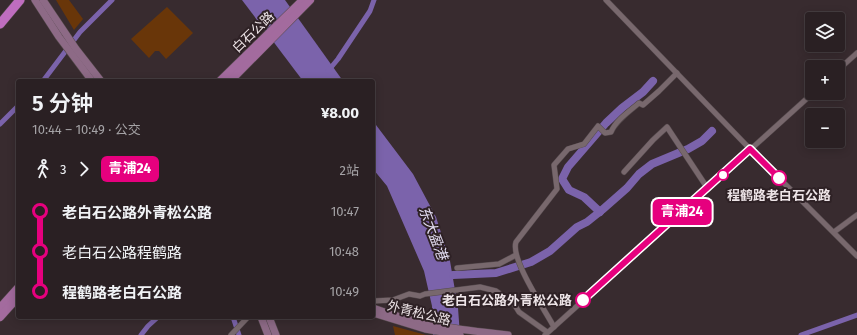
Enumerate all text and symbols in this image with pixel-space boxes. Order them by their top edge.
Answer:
street label: 白石公路 [229,9,277,55]
map controls [805,12,845,148]
button: layers [805,12,845,52]
button: + [805,60,845,100]
text: 5 分钟 [32,90,93,117]
text: ¥8.00 [321,104,359,122]
button: − [805,108,845,148]
text: 10:44 – 10:49 · 公交 [32,122,141,137]
icon: walk [32,158,54,180]
icon: forward [73,158,95,180]
text: 青浦24 [109,160,151,177]
text: 3 [60,162,67,177]
text: 2站 [340,163,359,178]
unlabelled marker [717,169,729,181]
marker: 程鹤路老白石公路 [771,170,787,186]
place label: 程鹤路老白石公路 [727,188,831,203]
line badge: 青浦24 [654,199,710,225]
text: 青浦24 [661,203,703,220]
text: 老白石公路外青松公路 [62,204,212,222]
text: 10:47 [331,204,359,219]
water label: 东大盈港 [415,204,452,264]
text: 老白石公路程鹤路 [62,244,182,262]
text: 10:48 [329,244,359,259]
text: 程鹤路老白石公路 [62,284,182,302]
text: 10:49 [330,284,359,299]
marker: 老白石公路外青松公路 [575,292,591,308]
place label: 老白石公路外青松公路 [442,293,572,308]
street label: 外青松公路 [386,298,452,328]

